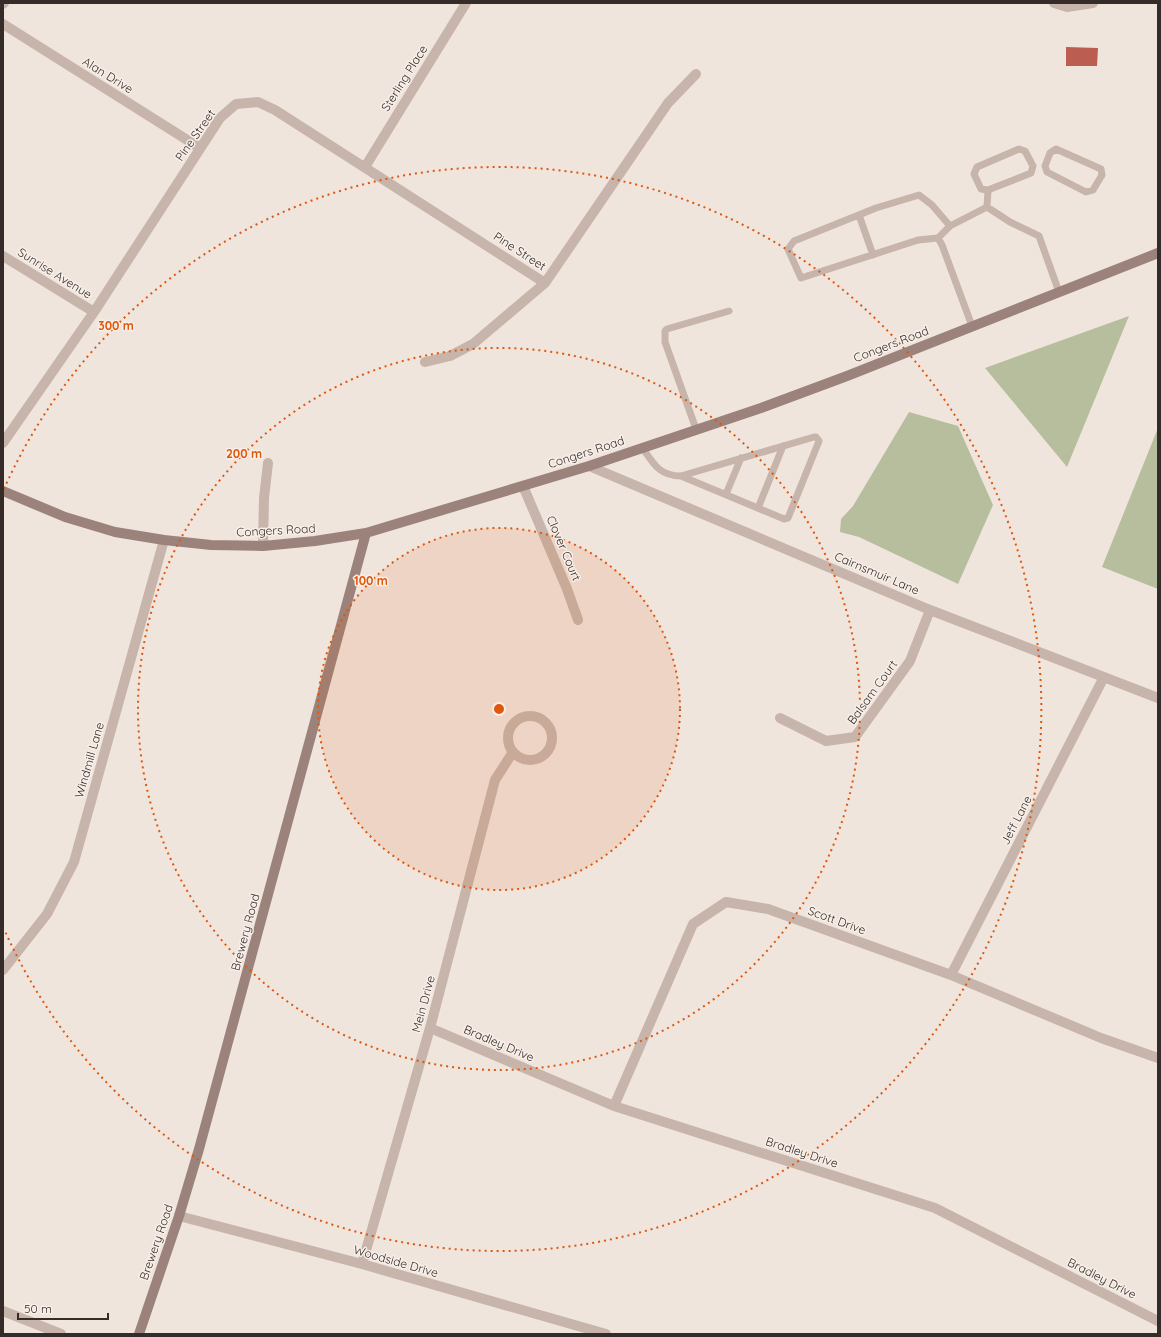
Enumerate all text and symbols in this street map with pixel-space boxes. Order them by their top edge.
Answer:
street label: Sterling Place [378,42,430,114]
street label: Alan Drive [80,54,136,97]
street label: Pine Street [172,106,218,164]
street label: Pine Street [491,229,549,273]
street label: Sunrise Avenue [15,244,95,302]
text: 300 m [98,318,134,333]
street label: Congers Road [851,323,931,365]
street label: Congers Road [546,433,626,471]
text: 200 m [226,446,262,461]
street label: Clover Court [544,513,584,583]
street label: Congers Road [236,520,316,540]
street label: Cairnsmuir Lane [832,548,922,598]
text: 100 m [354,573,388,588]
street label: Balsam Court [844,657,900,727]
centre of rings [492,702,506,716]
street label: Windmill Lane [71,720,107,800]
street label: Jeff Lane [997,793,1035,847]
street label: Brewery Road [227,892,263,972]
street label: Scott Drive [806,903,868,937]
street label: Mein Drive [408,974,438,1034]
street label: Bradley Drive [461,1021,537,1065]
street label: Bradley Drive [764,1133,840,1171]
street label: Brewery Road [136,1202,176,1282]
street label: Woodside Drive [352,1242,440,1280]
street label: Bradley Drive [1065,1254,1139,1302]
scale bar [18,1295,108,1321]
text: 50 m [24,1301,52,1316]

